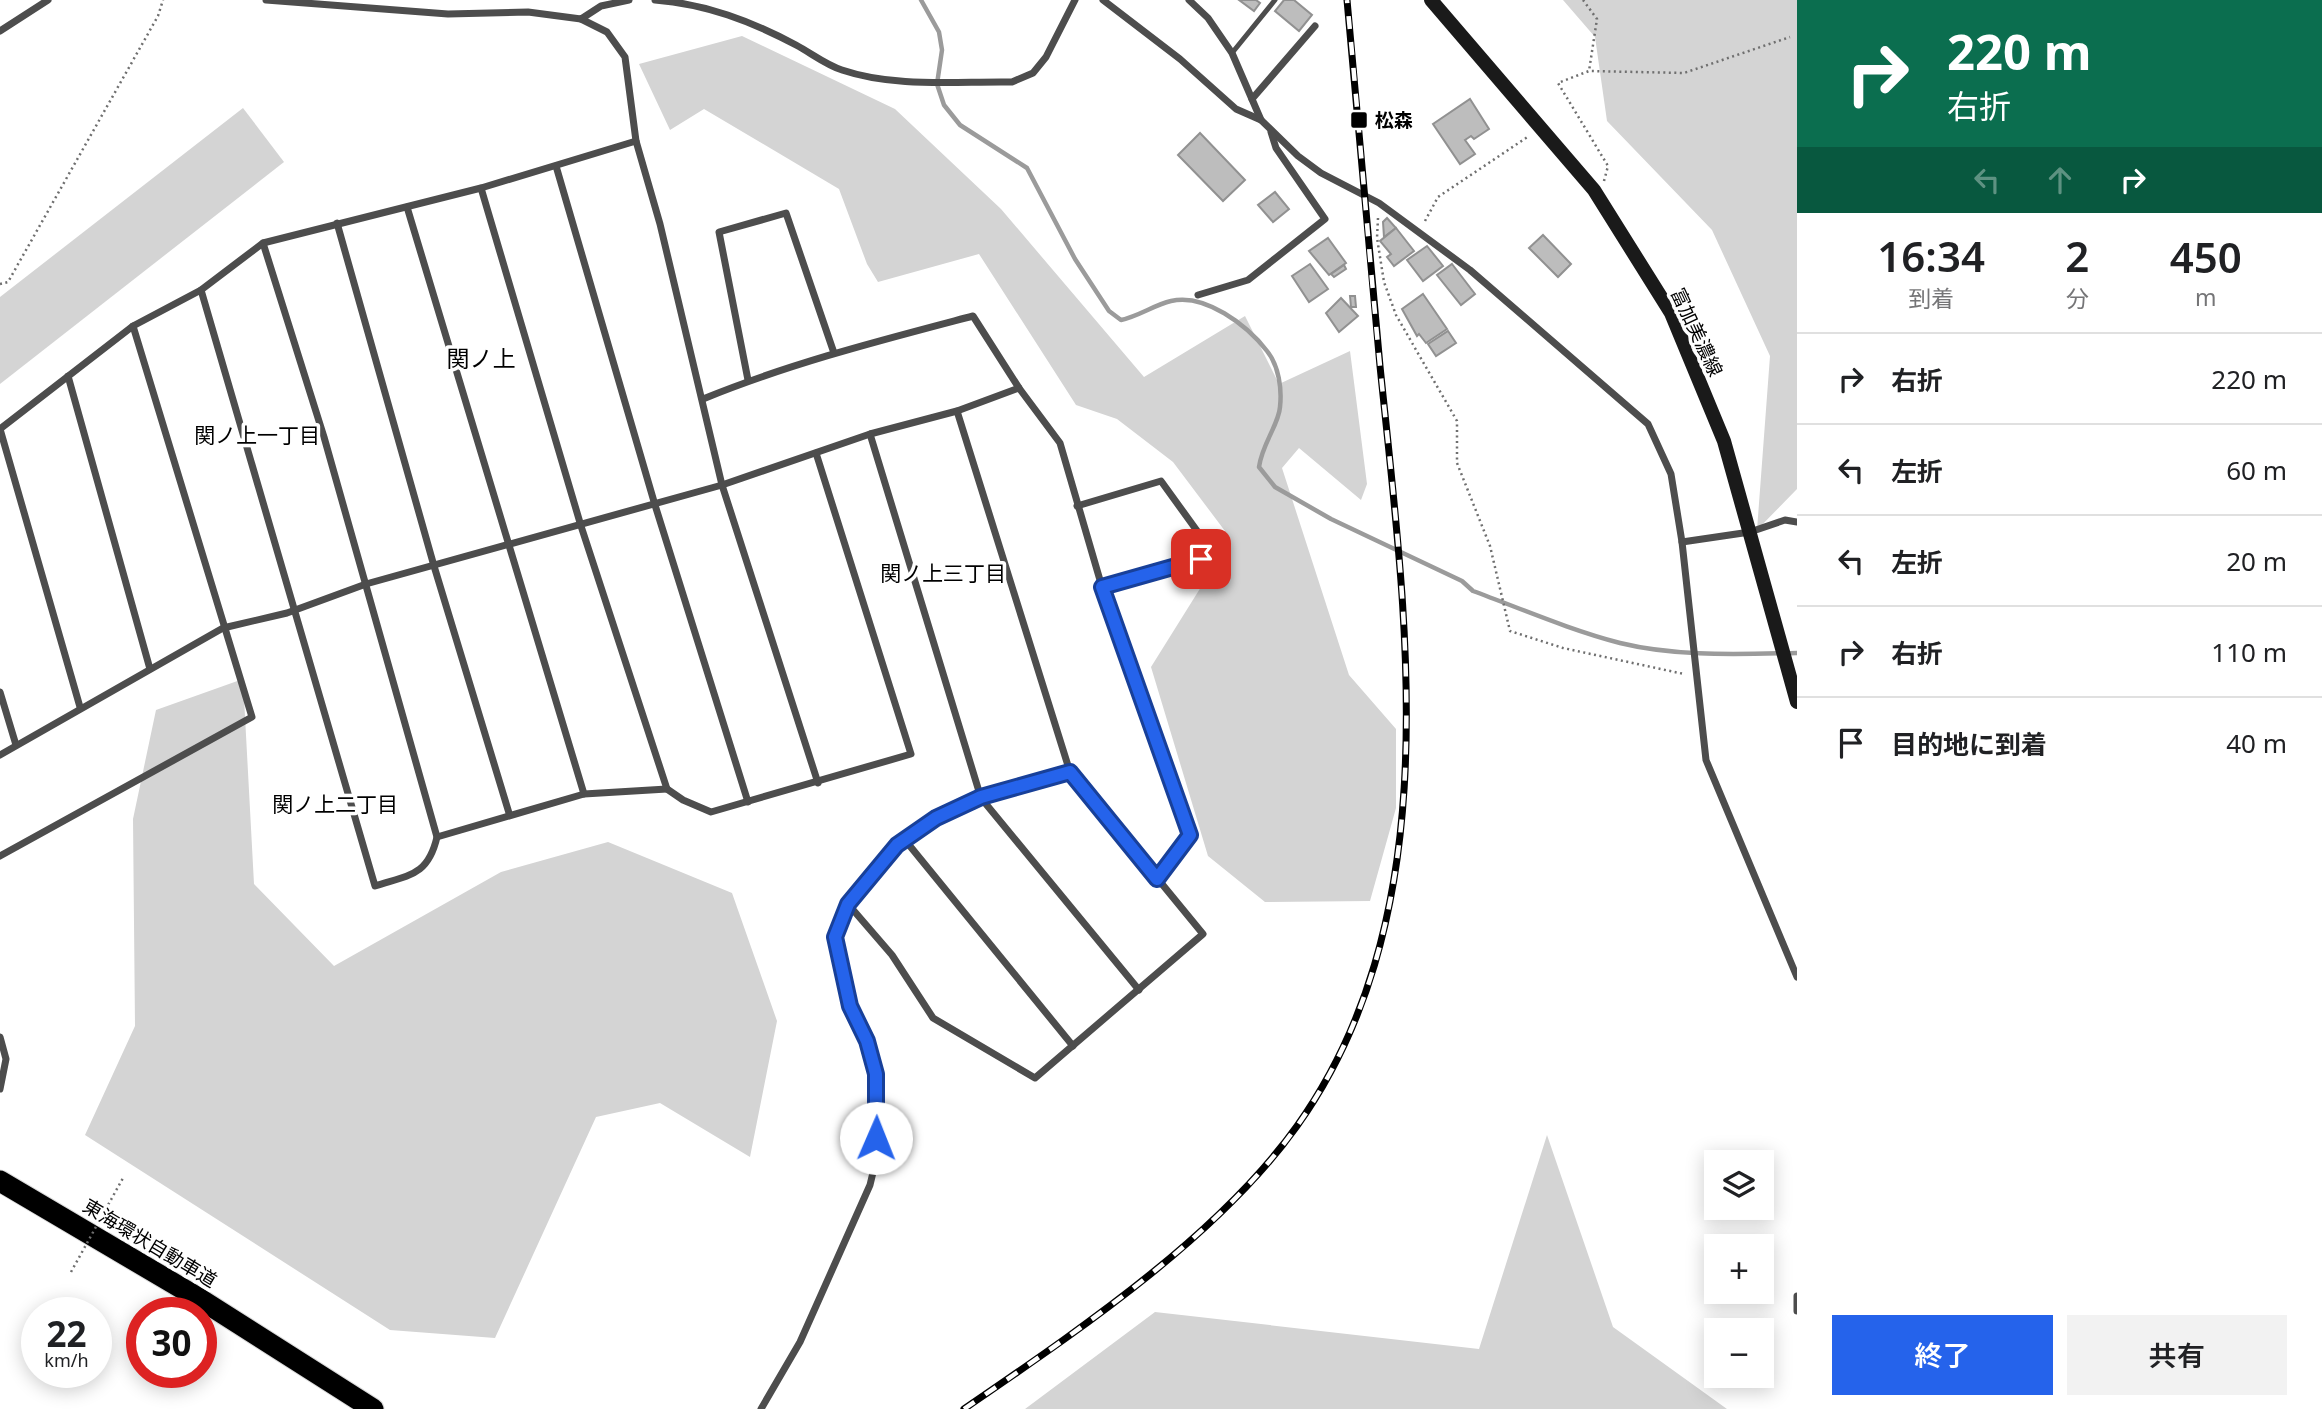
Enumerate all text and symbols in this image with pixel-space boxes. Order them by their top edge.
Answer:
text: 220 m [1947,18,2092,84]
icon: right [1832,28,1923,119]
text: 右折 [1947,84,2011,127]
place label: 松森 [1375,107,1413,133]
marker: 松森 [1349,110,1369,130]
icon: left [1968,161,2006,199]
icon: ahead [2041,161,2079,199]
icon: right [2114,161,2152,199]
text: 16:34 [1877,227,1985,284]
text: 2 [2065,227,2089,284]
text: 450 [2170,228,2242,285]
text: m [2195,281,2216,313]
text: 到着 [1908,282,1954,314]
text: 分 [2066,282,2089,314]
street label: 富加美濃線 [1665,283,1729,381]
district label: 関ノ上 [447,342,516,374]
icon: right [1832,360,1870,398]
text: 220 m [2211,361,2287,397]
text: 右折 [1891,362,1943,398]
district label: 関ノ上一丁目 [194,421,320,449]
icon: left [1832,451,1870,489]
text: 60 m [2226,452,2287,488]
text: 左折 [1891,453,1943,489]
pin [1171,529,1231,589]
icon: arrive [1182,540,1220,578]
icon: left [1832,542,1870,580]
text: 20 m [2226,543,2287,579]
text: 左折 [1891,544,1943,580]
district label: 関ノ上三丁目 [880,559,1006,587]
icon: right [1832,633,1870,671]
text: 110 m [2211,634,2287,670]
text: 右折 [1891,635,1943,671]
icon: arrive [1832,724,1870,762]
text: 40 m [2226,725,2287,761]
text: 目的地に到着 [1891,726,2047,762]
district label: 関ノ上二丁目 [272,790,398,818]
position arrow [839,1101,913,1175]
map controls [1704,1150,1774,1388]
button: layers [1704,1150,1774,1220]
street label: 東海環状自動車道 [78,1193,222,1293]
button: + [1704,1234,1774,1304]
speed limit sign: 30 [126,1297,217,1388]
text: 22 [46,1310,87,1357]
button: 終了 [1832,1315,2053,1395]
button: 共有 [2067,1315,2287,1395]
button: − [1704,1318,1774,1388]
text: km/h [44,1348,89,1372]

